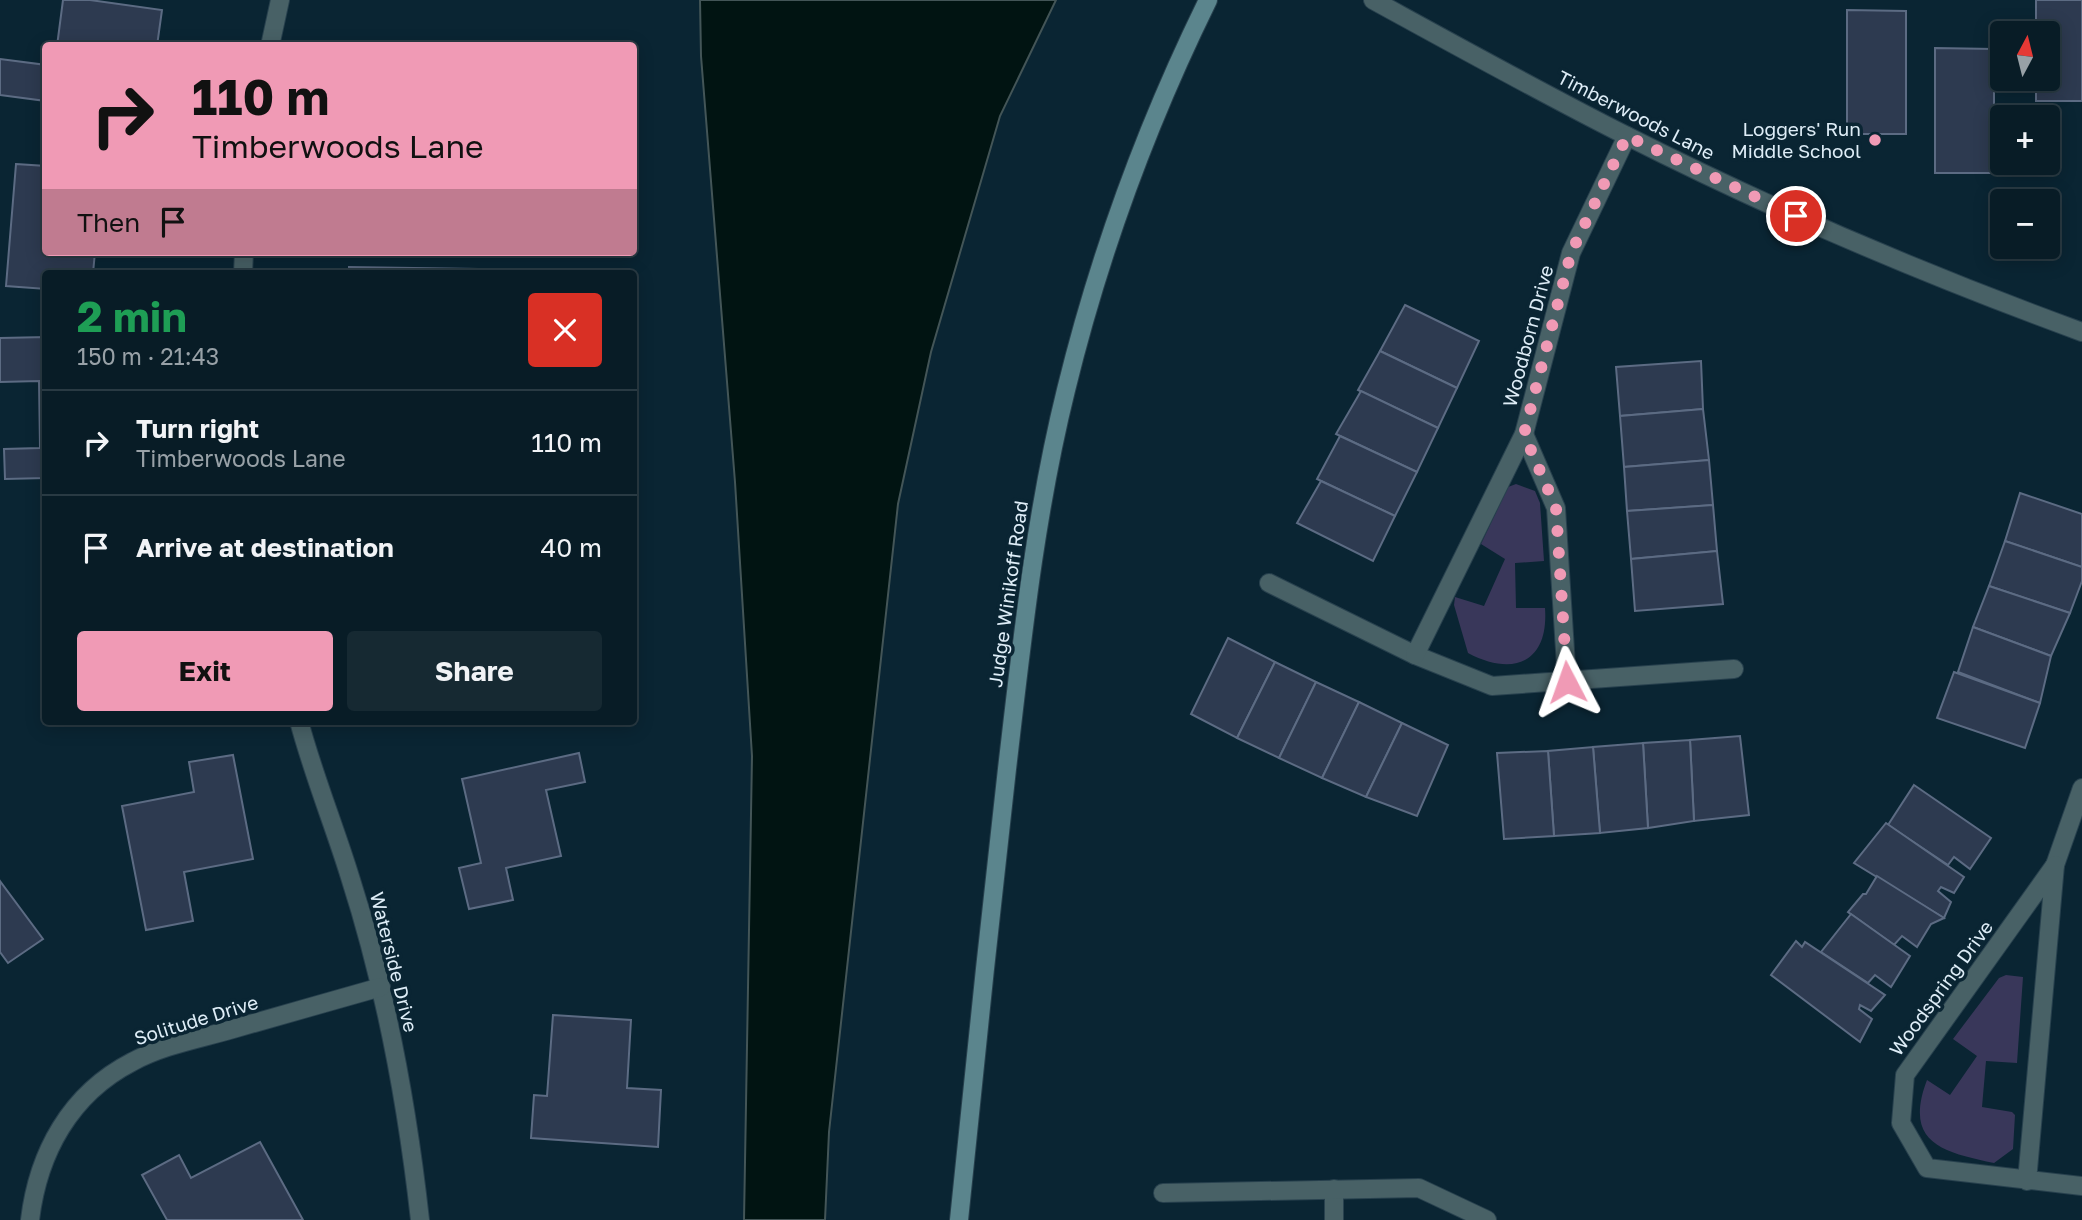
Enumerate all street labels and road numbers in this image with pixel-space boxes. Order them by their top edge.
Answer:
street label: Timberwoods Lane [1554,65,1719,164]
street label: Woodborn Drive [1498,262,1558,409]
street label: Judge Winikoff Road [983,499,1032,689]
street label: Waterside Drive [366,889,423,1034]
street label: Woodspring Drive [1884,916,1997,1060]
street label: Solitude Drive [131,990,261,1049]

